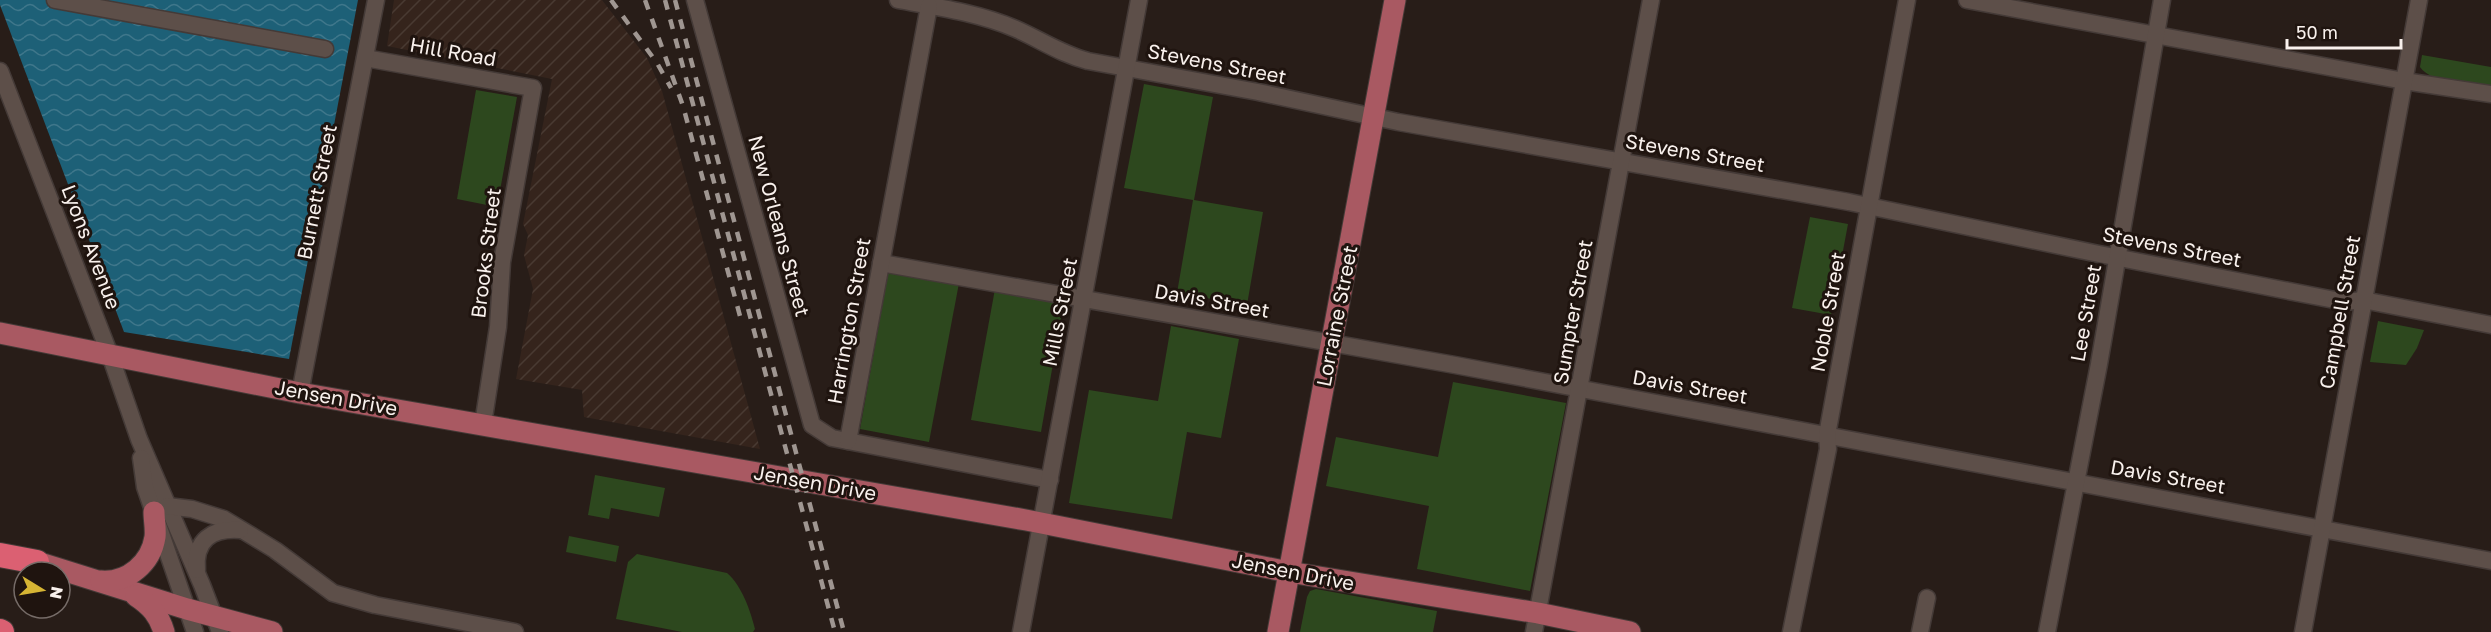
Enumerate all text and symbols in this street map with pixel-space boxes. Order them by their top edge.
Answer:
scale bar [2287,12,2401,50]
text: 50 m [2296,21,2338,43]
street label: Hill Road [408,32,498,70]
street label: Stevens Street [1146,38,1289,88]
street label: Burnett Street [291,122,341,261]
street label: Stevens Street [1624,128,1767,176]
street label: New Orleans Street [744,133,816,319]
street label: Lyons Avenue [57,181,127,312]
street label: Brooks Street [465,186,505,319]
street label: Stevens Street [2101,221,2244,271]
street label: Campbell Street [2314,233,2364,391]
street label: Harrington Street [822,236,874,406]
street label: Sumpter Street [1547,238,1597,386]
street label: Lorraine Street [1311,243,1361,388]
street label: Noble Street [1805,250,1849,374]
street label: Mills Street [1037,255,1081,368]
street label: Lee Street [2065,262,2105,363]
street label: Davis Street [1153,278,1272,322]
street label: Davis Street [1631,364,1750,408]
street label: Jensen Drive [273,374,399,420]
street label: Davis Street [2109,454,2228,498]
street label: Jensen Drive [752,459,878,505]
street label: Jensen Drive [1230,547,1356,595]
north arrow [12,560,72,620]
text: N [46,585,68,601]

